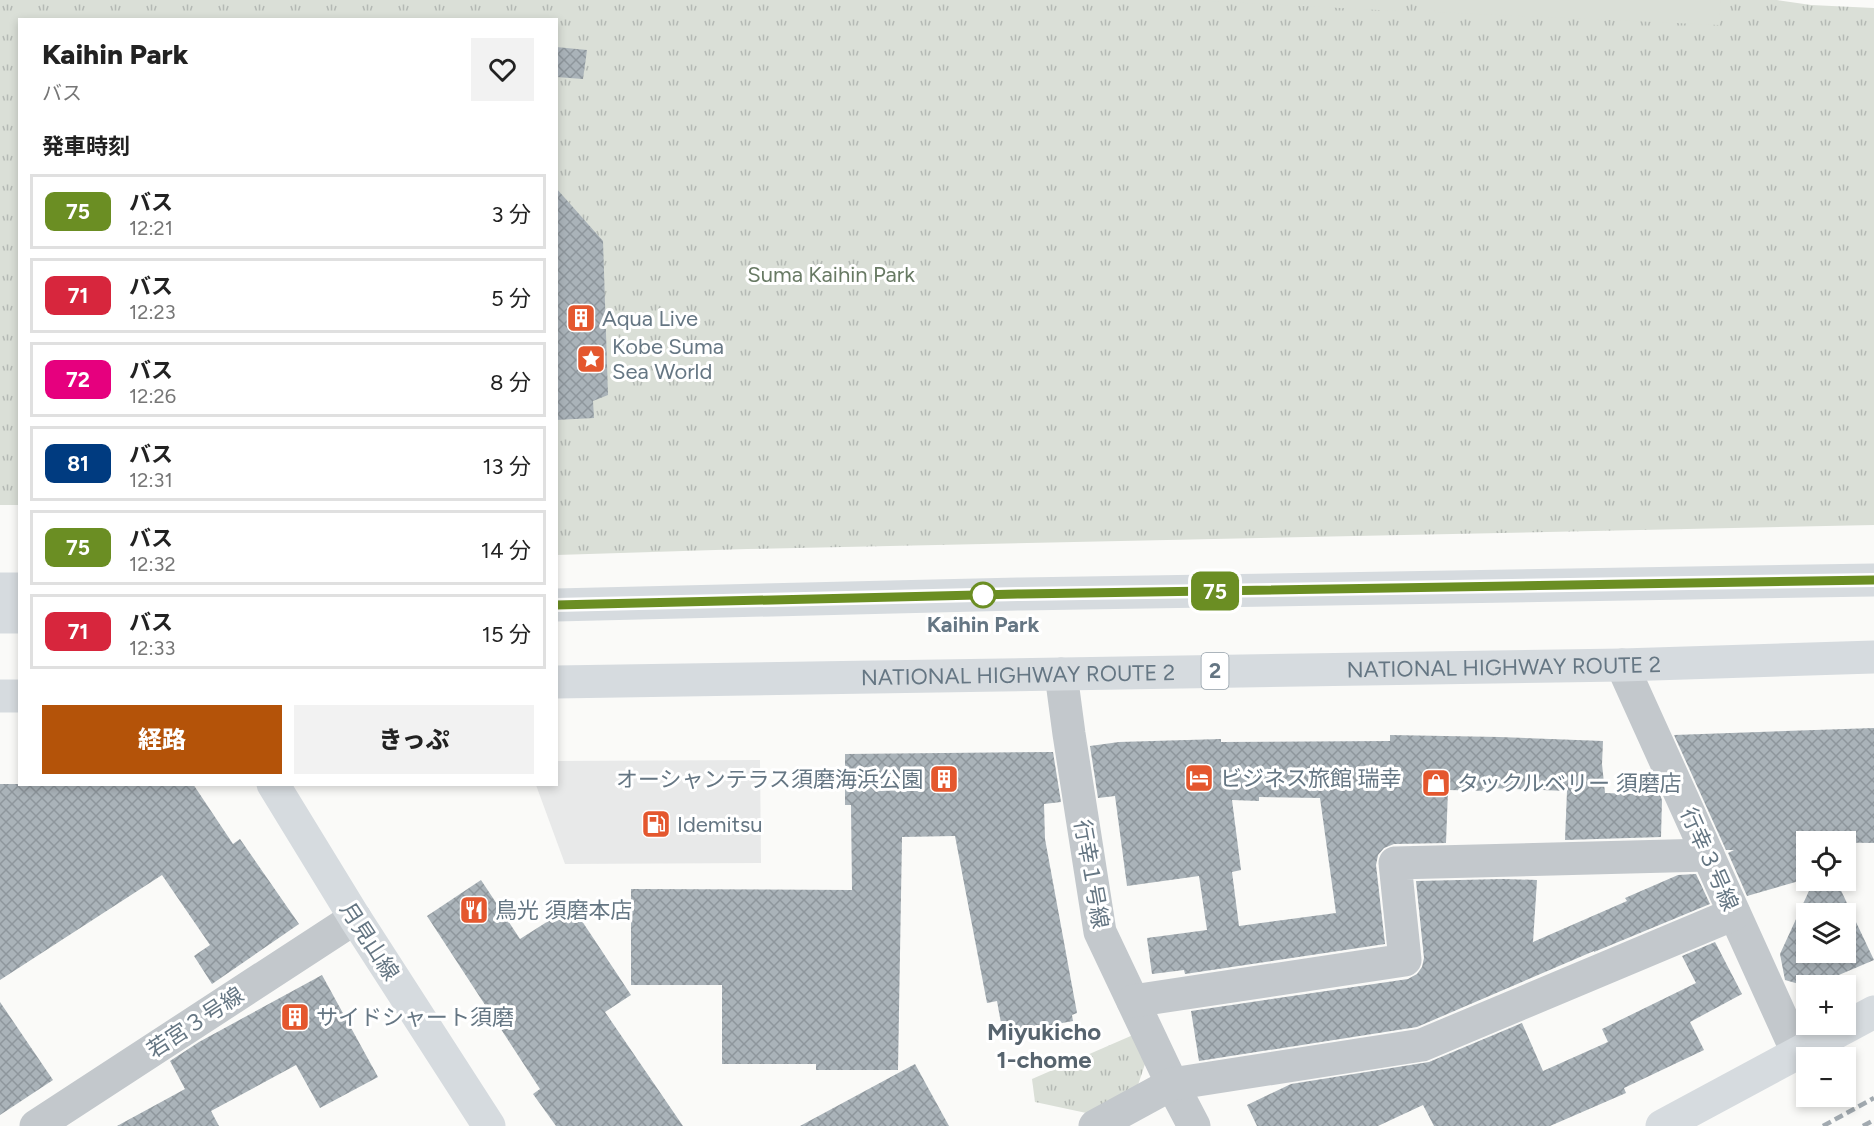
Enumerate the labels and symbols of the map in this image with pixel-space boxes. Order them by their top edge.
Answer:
park label: Suma Kaihin Park [747,261,915,288]
building icon: Aqua Live [565,302,597,334]
place label: Aqua Live [602,305,698,332]
place label: Kobe Suma Sea World [612,333,724,385]
place icon: Kobe Suma Sea World [575,343,607,375]
line badge: 75 [1188,572,1242,610]
marker: Kaihin Park [970,582,996,608]
place label: Kaihin Park [927,611,1039,638]
street label: NATIONAL HIGHWAY ROUTE 2 [1346,651,1661,683]
road number: 2 [1202,653,1228,689]
street label: NATIONAL HIGHWAY ROUTE 2 [861,659,1175,691]
hotel icon: ビジネス旅館 瑞幸 [1183,762,1215,794]
building icon: オーシャンテラス須磨海浜公園 [928,763,960,795]
place label: ビジネス旅館 瑞幸 [1220,765,1401,792]
place label: オーシャンテラス須磨海浜公園 [616,766,923,793]
shop icon: タックルベリー 須磨店 [1420,767,1452,799]
place label: タックルベリー 須磨店 [1457,770,1682,797]
street label: 行幸３号線 [1675,803,1744,915]
fuel station icon: Idemitsu [640,808,672,840]
place label: Idemitsu [677,811,763,838]
street label: 行幸１号線 [1069,818,1114,931]
restaurant icon: 鳥光 須磨本店 [458,894,490,926]
street label: 月見山線 [334,897,405,986]
place label: 鳥光 須磨本店 [495,897,632,924]
street label: 若宮３号線 [142,981,249,1064]
building icon: サイドシャート須磨 [279,1001,311,1033]
place label: サイドシャート須磨 [316,1004,514,1031]
district label: Miyukicho 1-chome [987,1017,1101,1074]

